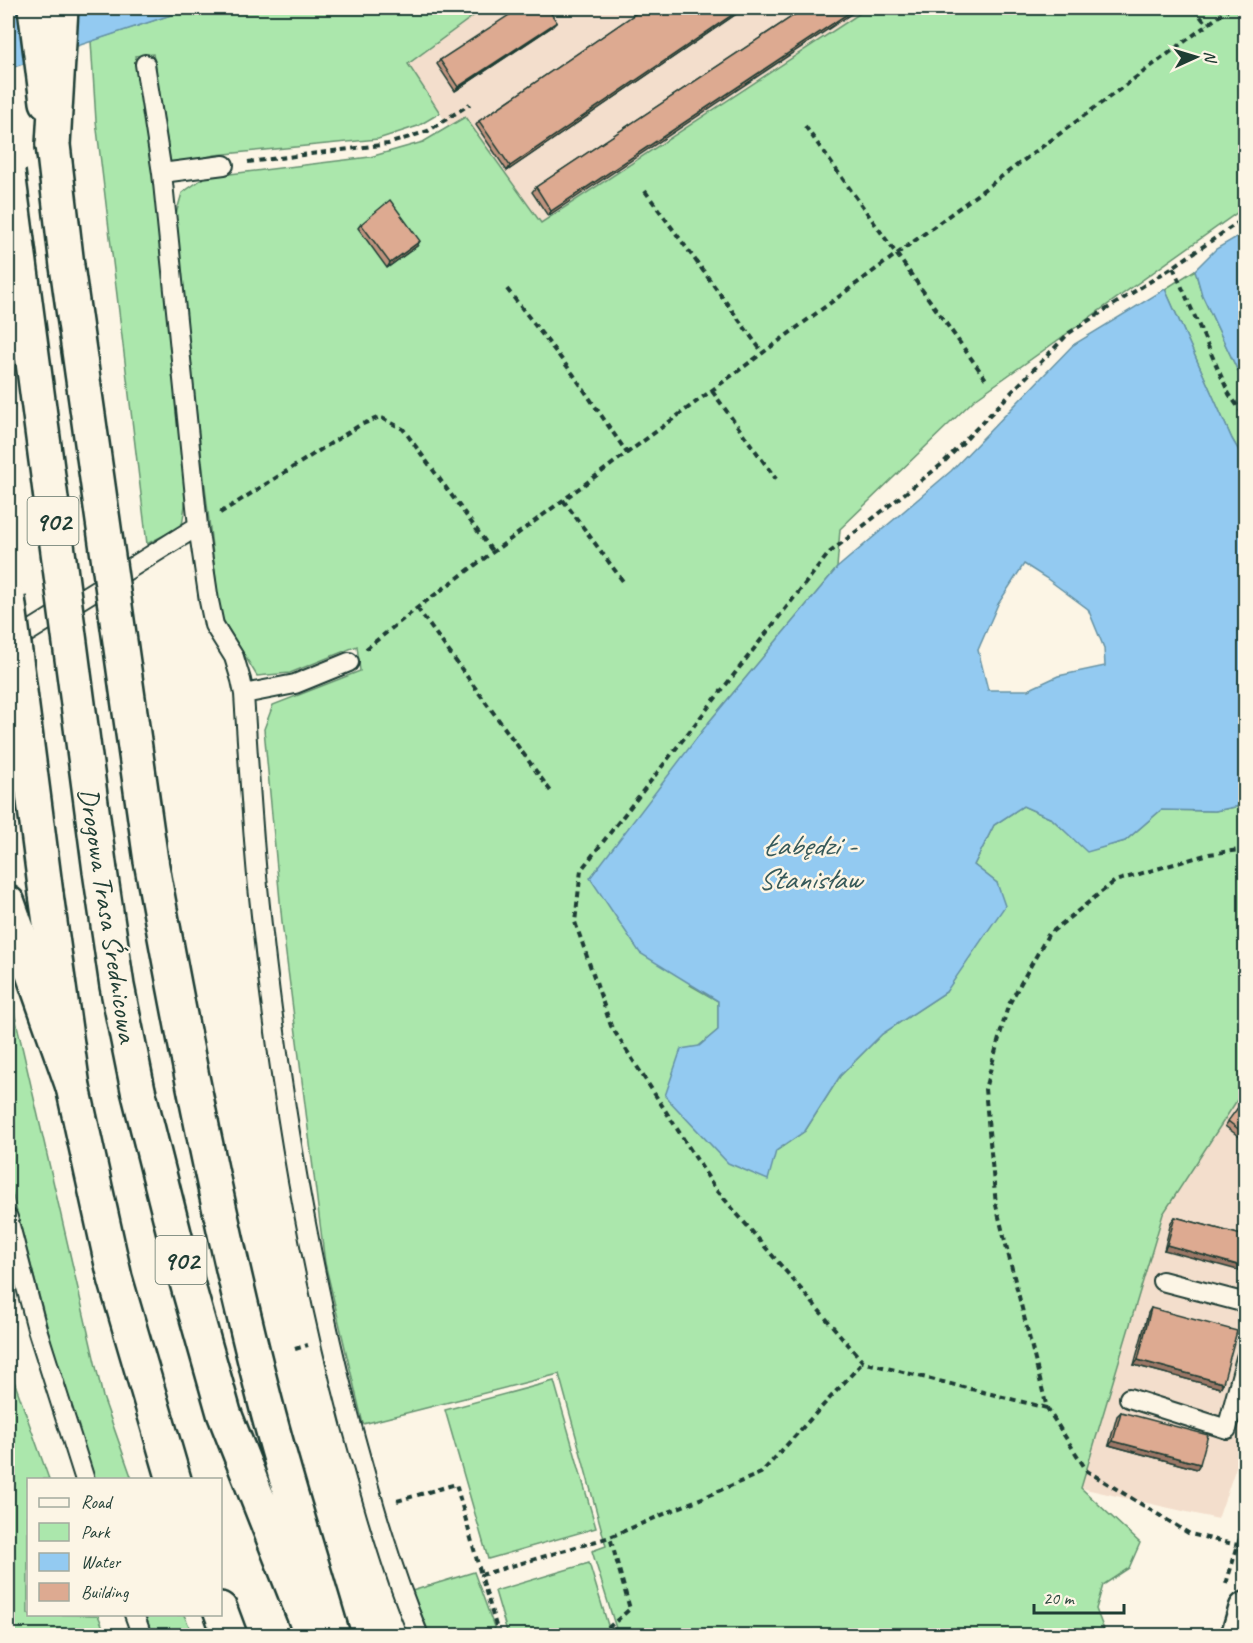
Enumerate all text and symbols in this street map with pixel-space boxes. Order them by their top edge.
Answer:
north arrow [1166,27,1226,87]
text: N [1200,50,1221,65]
road number: 902 [28,497,78,545]
street label: Drogowa Trasa Średnicowa [71,785,146,1047]
water label: Łabędzi - Stanisław [758,826,865,898]
road number: 902 [156,1236,207,1284]
legend [27,1478,222,1616]
text: Road [81,1491,114,1513]
text: Park [81,1521,111,1543]
text: Water [81,1551,122,1573]
scale bar [1034,1577,1124,1615]
text: Building [81,1581,130,1603]
text: 20 m [1043,1587,1076,1609]

